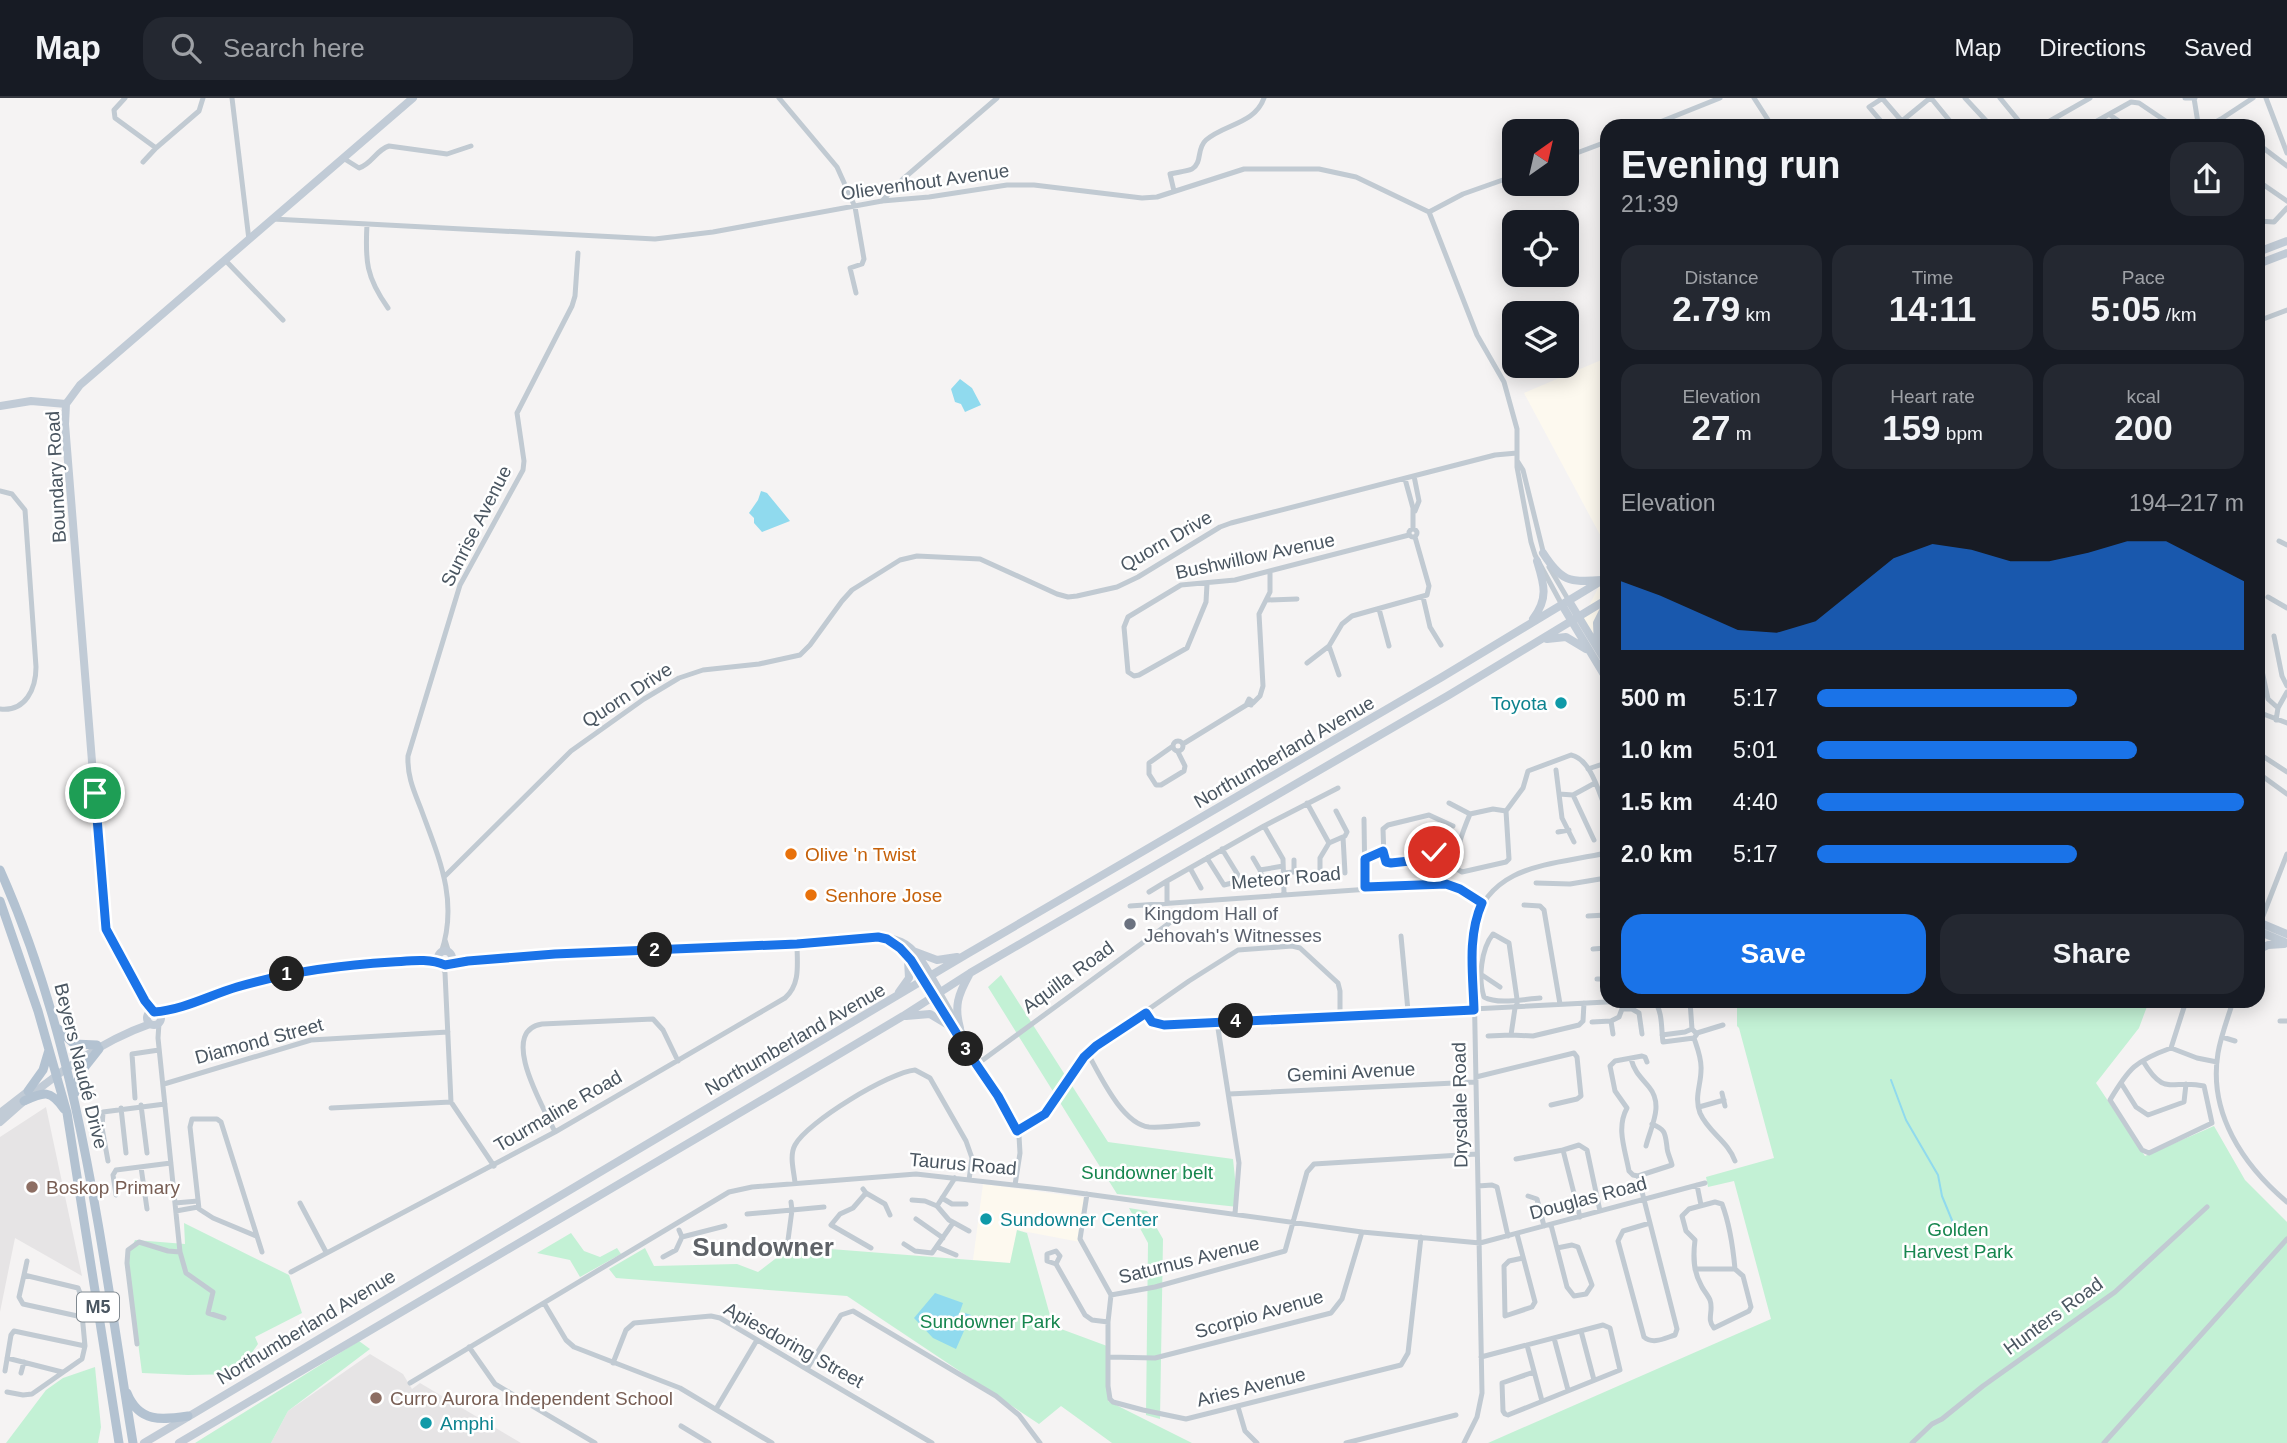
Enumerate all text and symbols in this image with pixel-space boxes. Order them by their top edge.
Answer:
search box [143,17,633,80]
text: Map [35,29,101,66]
icon: search [167,29,205,67]
text: Search here [223,33,365,63]
text: Map [1955,34,2001,61]
text: Directions [2039,34,2146,61]
text: Saved [2184,34,2252,61]
north arrow [1502,119,1578,196]
map controls [1502,119,1579,378]
button: share [2170,142,2244,216]
text: Evening run [1621,144,1841,186]
street label: Olievenhout Avenue [839,160,1011,204]
text: 21:39 [1621,191,1679,217]
button: locate [1502,210,1579,287]
text: Distance [1685,267,1758,288]
text: Time [1912,267,1953,288]
text: Pace [2122,267,2165,288]
text: 2.79 [1672,289,1740,328]
text: 14:11 [1889,289,1976,328]
text: 5:05 [2091,289,2161,328]
button: layers [1502,301,1579,378]
text: km [1740,304,1771,325]
text: /km [2161,304,2196,325]
text: Elevation [1682,386,1761,407]
text: Heart rate [1890,386,1975,407]
text: kcal [2127,386,2160,407]
text: 27 [1691,408,1730,447]
text: 159 [1882,408,1941,447]
text: 200 [2114,408,2173,447]
street label: Boundary Road [42,411,70,543]
text: m [1730,423,1752,444]
text: bpm [1941,423,1983,444]
street label: Sunrise Avenue [437,462,515,590]
text: Elevation [1621,490,1716,516]
text: 194–217 m [2129,490,2244,516]
street label: Quorn Drive [1116,506,1216,576]
street label: Bushwillow Avenue [1173,529,1337,583]
street label: Quorn Drive [578,658,676,732]
text: 500 m [1621,685,1686,711]
text: 5:17 [1733,685,1778,711]
street label: Northumberland Avenue [1190,692,1378,812]
place label: Toyota [1491,693,1547,714]
marker: Toyota [1553,695,1569,711]
text: 1.0 km [1621,737,1693,763]
text: 5:01 [1733,737,1778,763]
pin [65,763,125,823]
icon: arrive [76,774,114,812]
text: 1.5 km [1621,789,1693,815]
text: 4:40 [1733,789,1778,815]
pin [1404,822,1464,882]
icon: check [1415,833,1453,871]
text: 2.0 km [1621,841,1693,867]
text: 5:17 [1733,841,1778,867]
place label: Olive 'n Twist [805,844,917,865]
marker: Olive 'n Twist [783,846,799,862]
street label: Meteor Road [1230,863,1342,893]
place label: Senhore Jose [825,885,942,906]
marker: Senhore Jose [803,887,819,903]
place label: Kingdom Hall of Jehovah's Witnesses [1144,903,1322,946]
button: Save [1621,914,1926,994]
button: Share [1940,914,2244,994]
marker: Kingdom Hall of Jehovah's Witnesses [1122,916,1138,932]
pin: 2 [638,932,672,968]
street label: Aquilla Road [1018,937,1118,1017]
text: 2 [649,939,660,960]
pin: 1 [270,956,304,992]
text: 1 [281,963,292,984]
street label: Northumberland Avenue [701,979,889,1099]
street label: Beyers Naudé Drive [50,981,112,1151]
pin: 4 [1218,1004,1254,1038]
text: 4 [1230,1010,1241,1031]
street label: Diamond Street [193,1014,326,1068]
pin: 3 [948,1032,984,1066]
text: 3 [960,1038,971,1059]
street label: Drysdale Road [1448,1042,1472,1168]
street label: Gemini Avenue [1286,1058,1416,1086]
street label: Tourmaline Road [491,1066,625,1156]
street label: Taurus Road [908,1149,1018,1179]
park label: Sundowner belt [1081,1162,1214,1183]
street label: Douglas Road [1527,1172,1649,1224]
place label: Boskop Primary [46,1177,181,1198]
marker: Boskop Primary [24,1179,40,1195]
place label: Sundowner Center [1000,1209,1159,1230]
marker: Sundowner Center [978,1211,994,1227]
park label: Golden Harvest Park [1903,1219,2013,1262]
district label: Sundowner [692,1232,834,1262]
street label: Saturnus Avenue [1116,1232,1262,1288]
street label: Northumberland Avenue [213,1265,399,1389]
street label: Hunters Road [1999,1273,2107,1359]
street label: Scorpio Avenue [1192,1286,1326,1342]
road number: M5 [77,1292,119,1322]
street label: Apiesdoring Street [721,1298,868,1392]
park label: Sundowner Park [920,1311,1061,1332]
street label: Aries Avenue [1194,1363,1308,1411]
place label: Curro Aurora Independent School [390,1388,673,1409]
marker: Curro Aurora Independent School [368,1390,384,1406]
place label: Amphi [440,1413,494,1434]
marker: Amphi [418,1415,434,1431]

